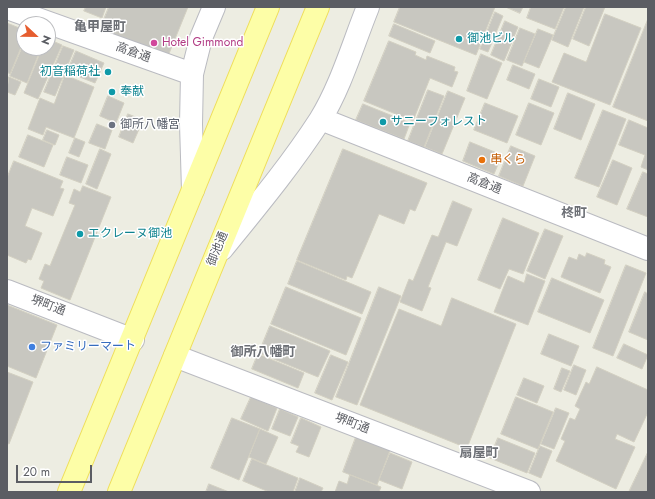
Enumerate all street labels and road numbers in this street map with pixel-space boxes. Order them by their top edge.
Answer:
street label: 高倉通 [114,40,152,66]
street label: 高倉通 [465,171,503,197]
street label: 御池通 [205,230,231,268]
street label: 堺町通 [29,293,67,319]
street label: 堺町通 [333,411,371,437]

